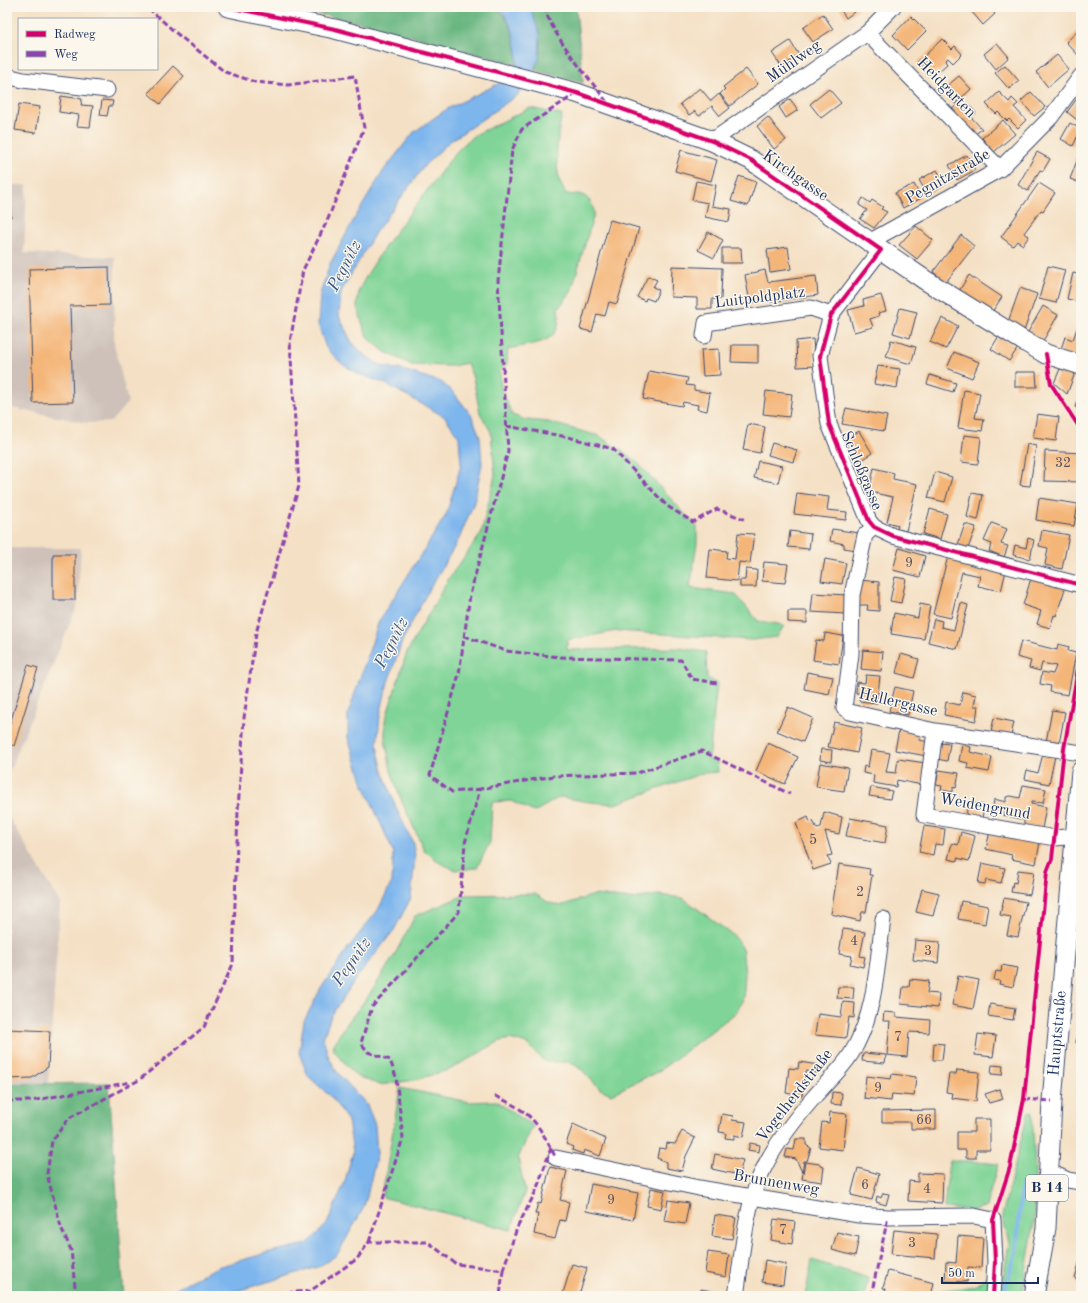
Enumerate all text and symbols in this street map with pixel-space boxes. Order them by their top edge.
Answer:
legend [18,18,158,70]
text: Radweg [54,29,96,41]
street label: Mühlweg [764,37,825,87]
text: Weg [54,49,78,61]
street label: Heidgarten [913,55,979,122]
street label: Pegnitzstraße [903,146,993,208]
street label: Kirchgasse [759,148,831,204]
water label: Pegnitz [325,238,365,295]
street label: Luitpoldplatz [714,285,806,311]
street label: Schloßgasse [837,429,885,513]
house number: 32 [1055,456,1071,470]
house number: 9 [905,556,913,570]
water label: Pegnitz [372,615,412,672]
street label: Hallergasse [857,686,939,720]
street label: Weidengrund [938,791,1032,823]
house number: 5 [809,833,817,847]
house number: 2 [856,885,864,899]
house number: 4 [850,934,858,948]
water label: Pegnitz [329,935,375,990]
house number: 3 [924,944,932,958]
street label: Hauptstraße [1046,990,1070,1077]
house number: 7 [894,1030,902,1044]
street label: Vogelherdstraße [754,1047,836,1145]
house number: 9 [874,1081,882,1095]
house number: 66 [916,1113,932,1127]
street label: Brunnenweg [732,1168,821,1199]
road number: B 14 [1026,1175,1068,1201]
house number: 6 [861,1178,869,1192]
house number: 4 [923,1182,931,1196]
house number: 9 [607,1193,615,1207]
house number: 7 [779,1223,787,1237]
house number: 3 [908,1236,916,1250]
scale bar [942,1259,1038,1285]
text: 50 m [948,1267,975,1280]

